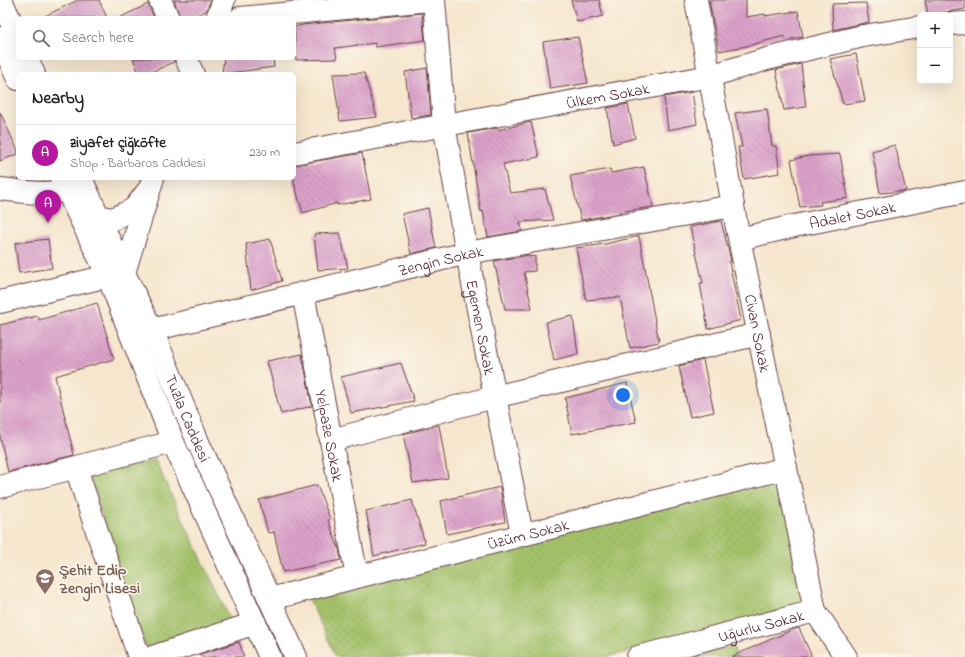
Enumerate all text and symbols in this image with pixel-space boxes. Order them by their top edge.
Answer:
map controls [917,12,953,84]
button: + [917,12,953,48]
search box [16,16,296,60]
icon: search [30,27,52,49]
text: Search here [62,27,134,49]
button: − [917,48,953,84]
street label: Ülkem Sokak [564,77,653,116]
text: Nearby [32,86,84,111]
text: ziyafet çiğköfte [70,132,166,154]
text: A [41,143,49,162]
text: 230 m [249,143,280,162]
text: Shop · Barbaros Caddesi [70,154,206,173]
pin: A [35,190,61,223]
street label: Adalet Sokak [807,196,899,237]
street label: Zengin Sokak [396,240,486,283]
street label: Egemen Sokak [458,278,501,378]
street label: Civan Sokak [737,292,776,376]
street label: Tuzla Caddesi [158,371,216,467]
your location [613,385,633,405]
street label: Yelpaze Sokak [308,388,349,485]
street label: Üzüm Sokak [485,513,573,557]
place label: Şehit Edip Zengin Lisesi [59,559,140,602]
school or university icon: Şehit Edip Zengin Lisesi [34,567,56,595]
street label: Uğurlu Sokak [716,604,808,650]

